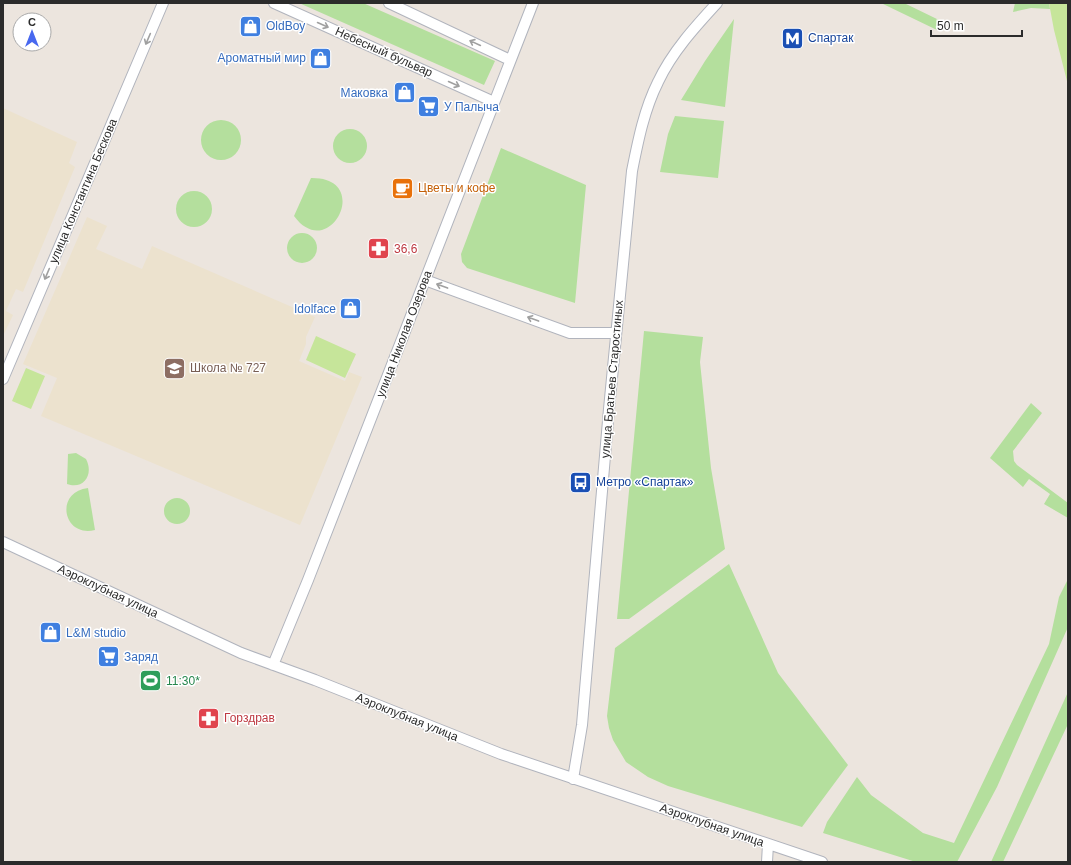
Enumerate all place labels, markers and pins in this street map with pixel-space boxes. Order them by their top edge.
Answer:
shop icon: OldBoy [237,13,263,39]
place label: OldBoy [266,19,305,33]
metro station icon: Спартак [780,25,806,51]
place label: Спартак [808,31,854,45]
shop icon: Ароматный мир [308,45,334,71]
place label: Ароматный мир [218,51,306,65]
shop icon: Маковка [391,80,417,106]
place label: Маковка [341,86,388,100]
supermarket icon: У Палыча [415,94,441,120]
place label: У Палыча [444,100,499,114]
cafe icon: Цветы и кофе [390,175,416,201]
place label: Цветы и кофе [418,181,496,195]
pharmacy icon: 36,6 [365,236,391,262]
place label: 36,6 [394,242,418,256]
shop icon: Idolface [338,296,364,322]
place label: Idolface [294,302,336,316]
school or university icon: Школа № 727 [161,355,187,381]
place label: Школа № 727 [190,361,266,375]
bus stop icon: Метро «Спартак» [567,469,593,495]
place label: Метро «Спартак» [596,475,694,489]
shop icon: L&M studio [38,620,64,646]
place label: L&M studio [66,626,126,640]
supermarket icon: Заряд [96,644,122,670]
place label: Заряд [124,650,158,664]
sports icon: 11:30* [137,668,163,694]
place label: 11:30* [166,674,200,688]
pharmacy icon: Горздрав [196,705,222,731]
place label: Горздрав [224,711,275,725]

